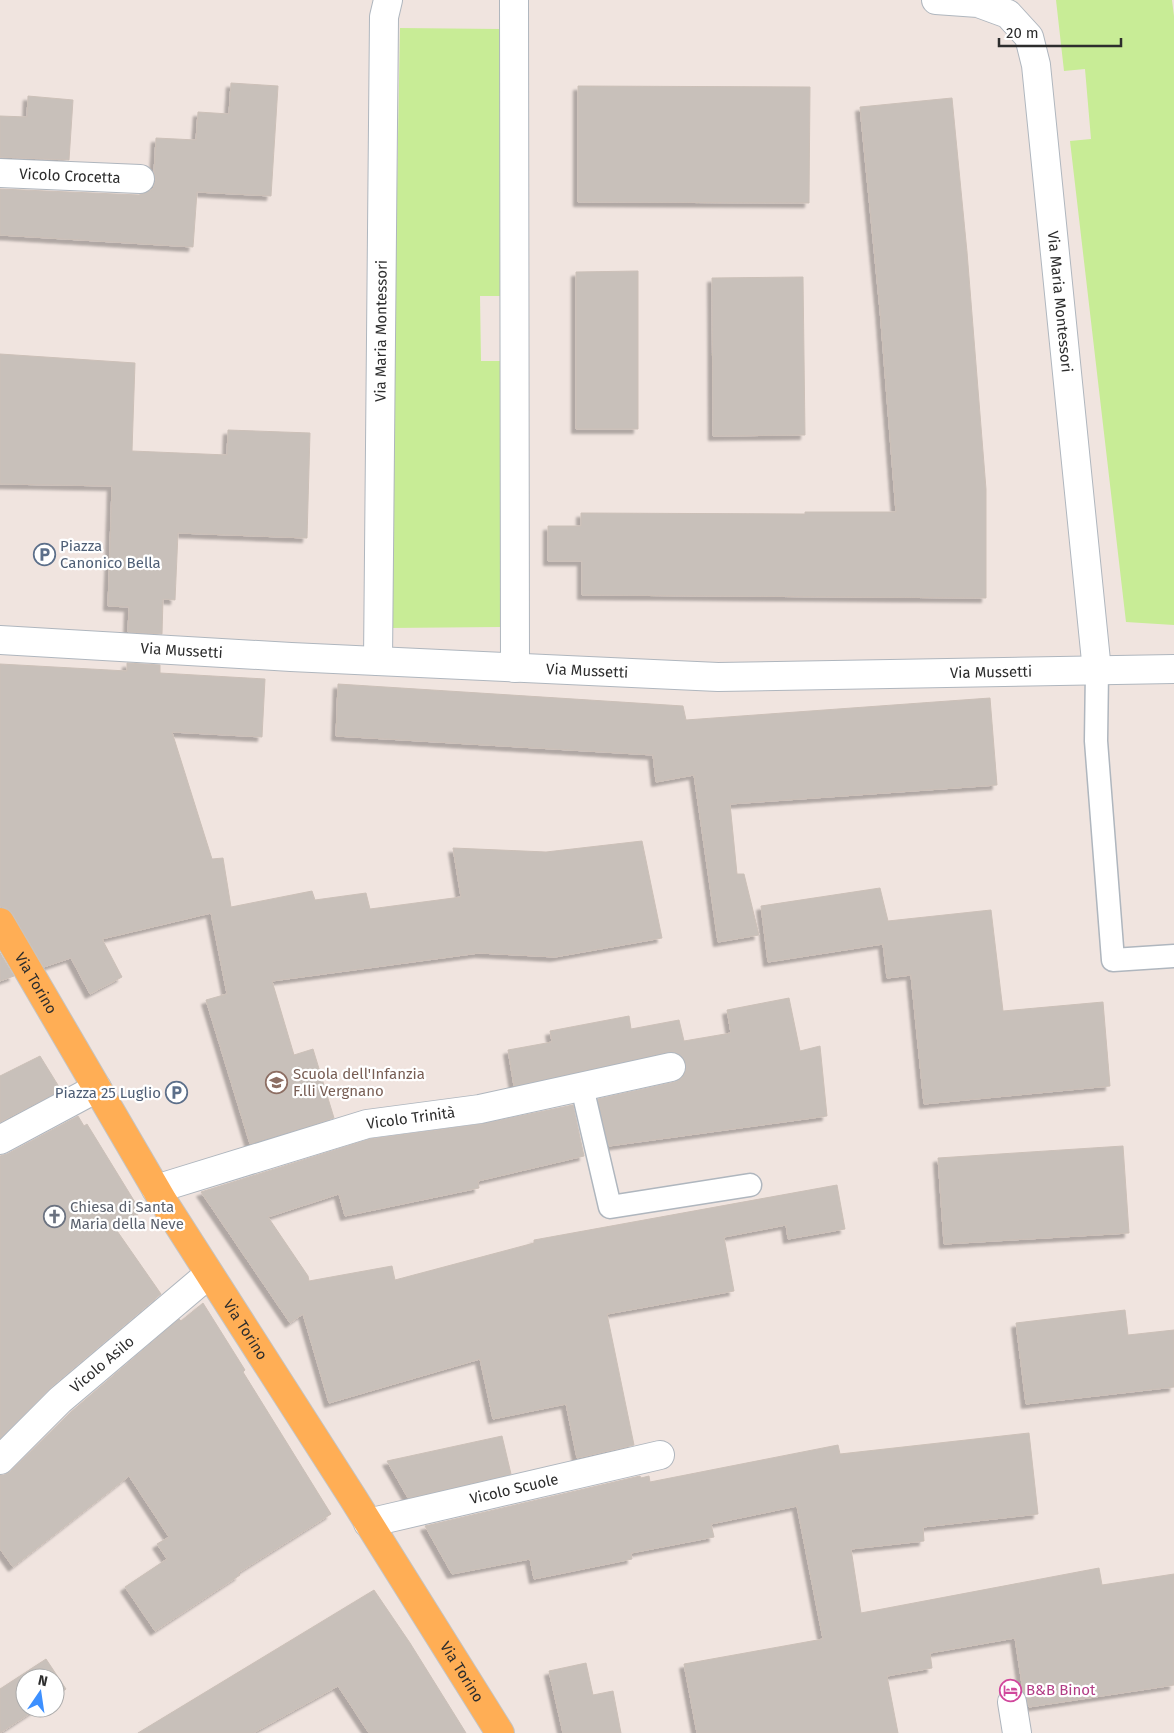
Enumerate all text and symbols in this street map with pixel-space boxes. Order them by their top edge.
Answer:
scale bar [999,15,1122,47]
text: 20 m [1006,24,1039,42]
street label: Vicolo Crocetta [19,165,121,187]
street label: Via Maria Montessori [1044,230,1076,373]
street label: Via Maria Montessori [371,260,391,402]
place label: Piazza Canonico Bella [60,537,161,572]
parking icon: Piazza Canonico Bella [32,543,56,567]
street label: Via Mussetti [140,639,223,662]
street label: Via Mussetti [546,660,629,682]
street label: Via Mussetti [950,662,1032,682]
street label: Via Torino [11,949,61,1017]
place label: Scuola dell'Infanzia F.lli Vergnano [293,1065,425,1100]
school or university icon: Scuola dell'Infanzia F.lli Vergnano [265,1071,289,1095]
parking icon: Piazza 25 Luglio [165,1081,189,1105]
place label: Piazza 25 Luglio [55,1084,161,1102]
street label: Vicolo Trinità [365,1103,456,1133]
place label: Chiesa di Santa Maria della Neve [70,1198,184,1233]
church icon: Chiesa di Santa Maria della Neve [42,1204,66,1228]
street label: Via Torino [219,1296,271,1363]
street label: Vicolo Asilo [66,1332,138,1397]
street label: Vicolo Scuole [468,1470,560,1508]
street label: Via Torino [436,1638,488,1706]
north arrow [15,1668,65,1718]
text: N [36,1671,49,1690]
hotel icon: B&B Binot [998,1678,1022,1702]
place label: B&B Binot [1026,1681,1096,1699]

